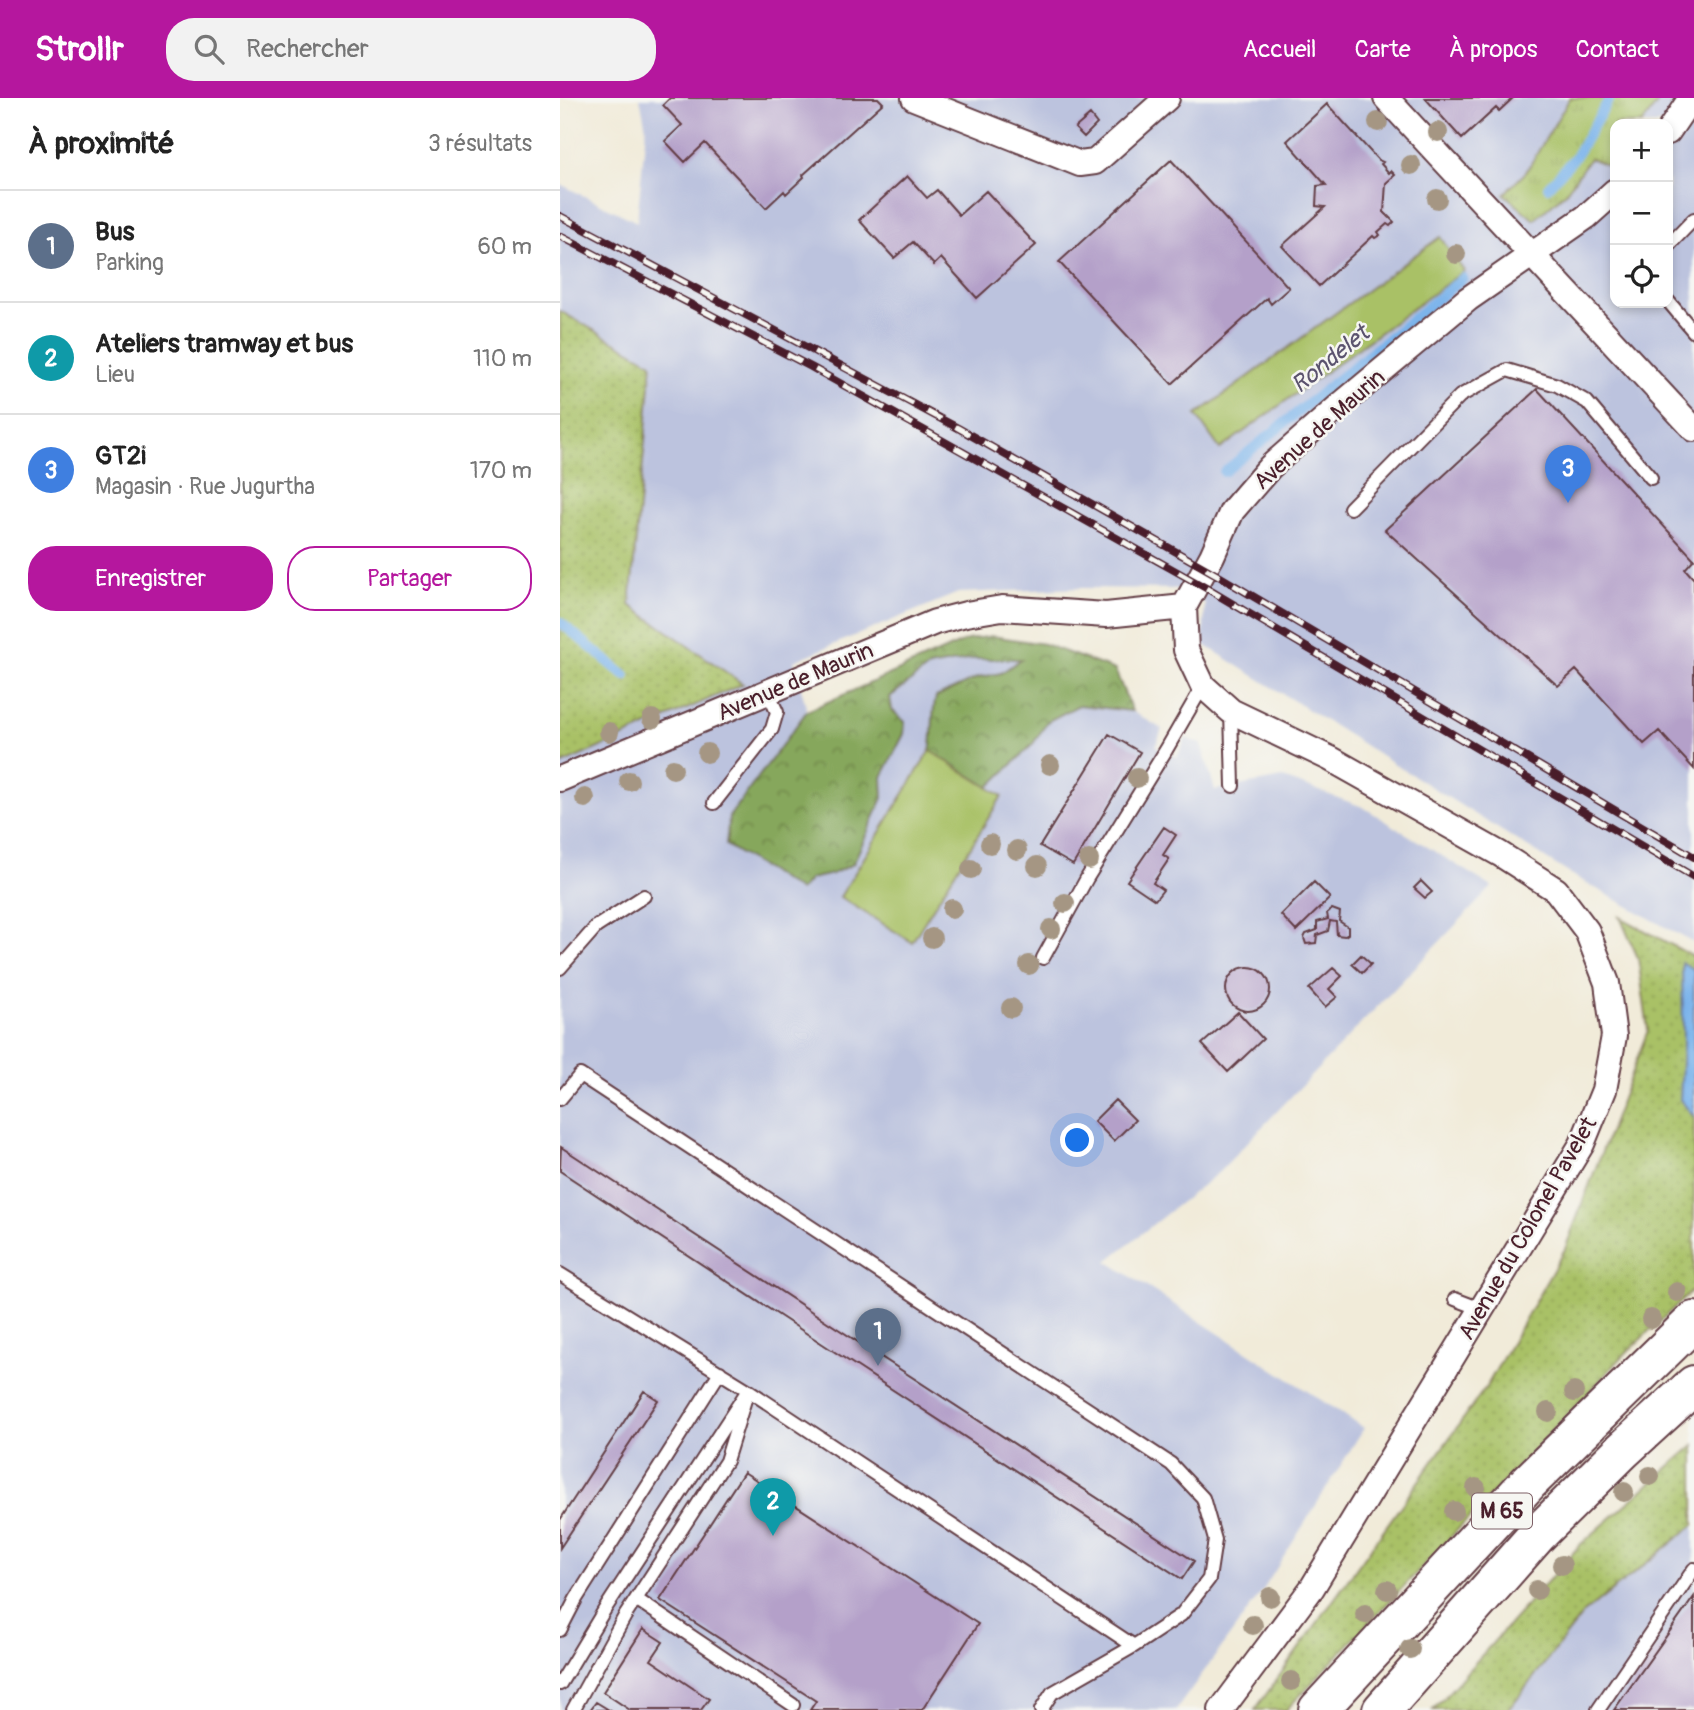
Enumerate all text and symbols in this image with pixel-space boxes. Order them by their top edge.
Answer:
search box [166,18,656,81]
text: Strollr [35,29,124,70]
icon: search [190,30,228,68]
text: Rechercher [246,33,369,65]
text: Accueil [1243,35,1317,64]
text: Carte [1355,35,1411,64]
text: À propos [1449,35,1538,64]
text: Contact [1576,35,1659,64]
map controls [1610,119,1673,308]
button: + [1610,119,1673,182]
text: À proximité [28,125,174,162]
text: 3 résultats [428,129,532,158]
button: − [1610,182,1673,245]
text: Bus [95,216,134,248]
text: 1 [47,232,56,261]
text: 60 m [477,232,532,261]
button: locate [1610,245,1673,308]
text: Parking [95,248,164,277]
water label: Rondelet [1286,318,1377,399]
text: Ateliers tramway et bus [95,328,353,360]
text: 2 [45,344,57,373]
text: 110 m [473,344,532,373]
text: Lieu [95,360,135,389]
street label: Avenue de Maurin [1248,363,1391,496]
text: GT2i [95,440,146,472]
pin: 3 [1545,445,1591,503]
text: 3 [45,456,57,485]
text: 170 m [470,456,532,485]
text: Magasin · Rue Jugurtha [95,472,315,501]
button: Enregistrer [28,546,273,611]
button: Partager [287,546,532,611]
street label: Avenue de Maurin [713,635,878,727]
street label: Avenue du Colonel Pavelet [1452,1111,1604,1345]
your location [1060,1123,1094,1157]
pin: 1 [855,1308,901,1366]
pin: 2 [750,1478,796,1536]
road number: M 65 [1472,1494,1532,1528]

